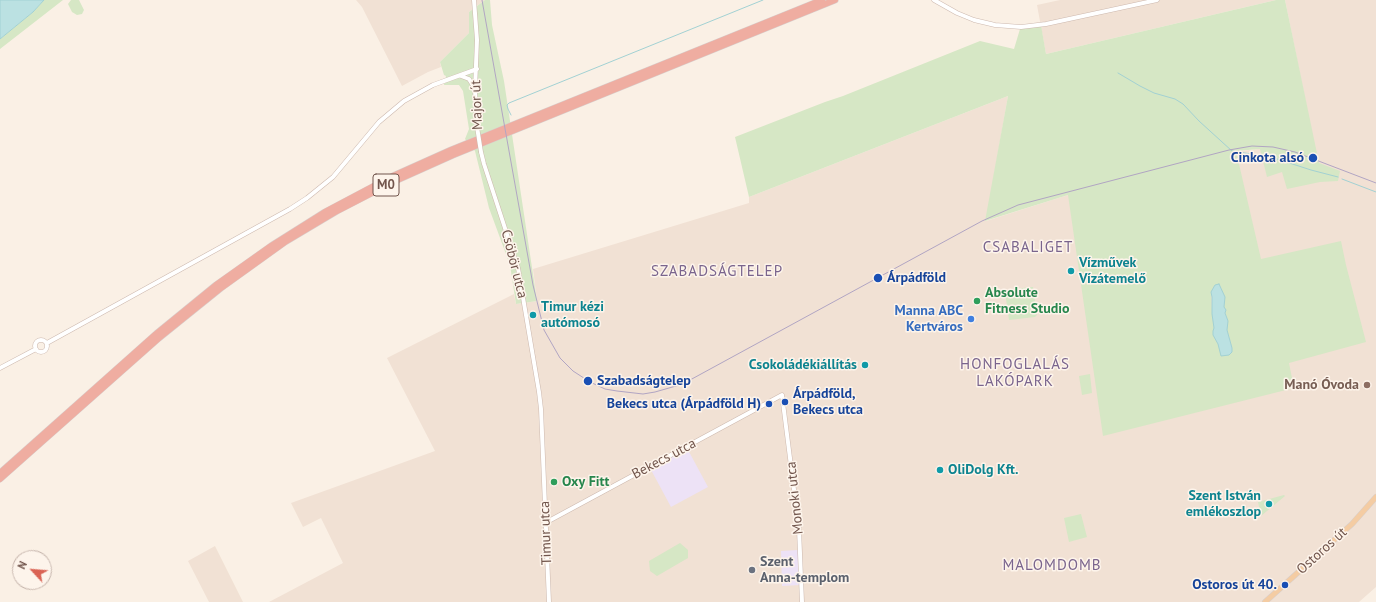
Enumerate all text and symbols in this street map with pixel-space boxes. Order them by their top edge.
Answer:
street label: Major út [468,80,486,130]
place label: Cinkota alsó [1231,150,1304,166]
marker: Cinkota alsó [1307,152,1319,164]
road number: M0 [373,174,399,196]
street label: Csöbör utca [497,228,531,300]
district label: CSABALIGET [983,239,1073,257]
place label: Vízművek Vízátemelő [1079,255,1146,288]
district label: SZABADSÁGTELEP [651,263,783,281]
marker: Vízművek Vízátemelő [1066,266,1076,276]
place label: Árpádföld [887,270,946,286]
marker: Árpádföld [872,272,884,284]
place label: Absolute Fitness Studio [985,285,1070,318]
marker: Absolute Fitness Studio [972,296,982,306]
place label: Timur kézi autómosó [541,299,604,332]
place label: Manna ABC Kertváros [895,303,963,336]
marker: Timur kézi autómosó [528,310,538,320]
marker: Manna ABC Kertváros [966,314,976,324]
district label: HONFOGLALÁS LAKÓPARK [960,356,1070,391]
place label: Csokoládékiállítás [749,357,857,373]
marker: Csokoládékiállítás [860,360,870,370]
place label: Szabadságtelep [597,373,691,389]
marker: Szabadságtelep [582,375,594,387]
place label: Manó Óvoda [1284,377,1359,393]
marker: Manó Óvoda [1362,380,1372,390]
place label: Árpádföld, Bekecs utca [793,386,863,418]
place label: Bekecs utca (Árpádföld H) [607,396,761,412]
marker: Árpádföld, Bekecs utca [780,397,790,407]
marker: Bekecs utca (Árpádföld H) [764,399,774,409]
street label: Bekecs utca [629,435,699,483]
street label: Monoki utca [783,461,807,535]
place label: OliDolg Kft. [948,462,1018,478]
marker: OliDolg Kft. [935,465,945,475]
place label: Oxy Fitt [562,474,609,490]
marker: Oxy Fitt [549,477,559,487]
place label: Szent István emlékoszlop [1186,488,1261,520]
marker: Szent István emlékoszlop [1264,499,1274,509]
street label: Timur utca [536,501,556,565]
street label: Ostoros út [1293,524,1351,578]
north arrow [12,550,52,590]
place label: Szent Anna-templom [760,554,849,586]
district label: MALOMDOMB [1002,557,1102,575]
text: N [14,559,30,572]
marker: Szent Anna-templom [747,565,757,575]
place label: Ostoros út 40. [1192,577,1277,593]
marker: Ostoros út 40. [1280,580,1290,590]

